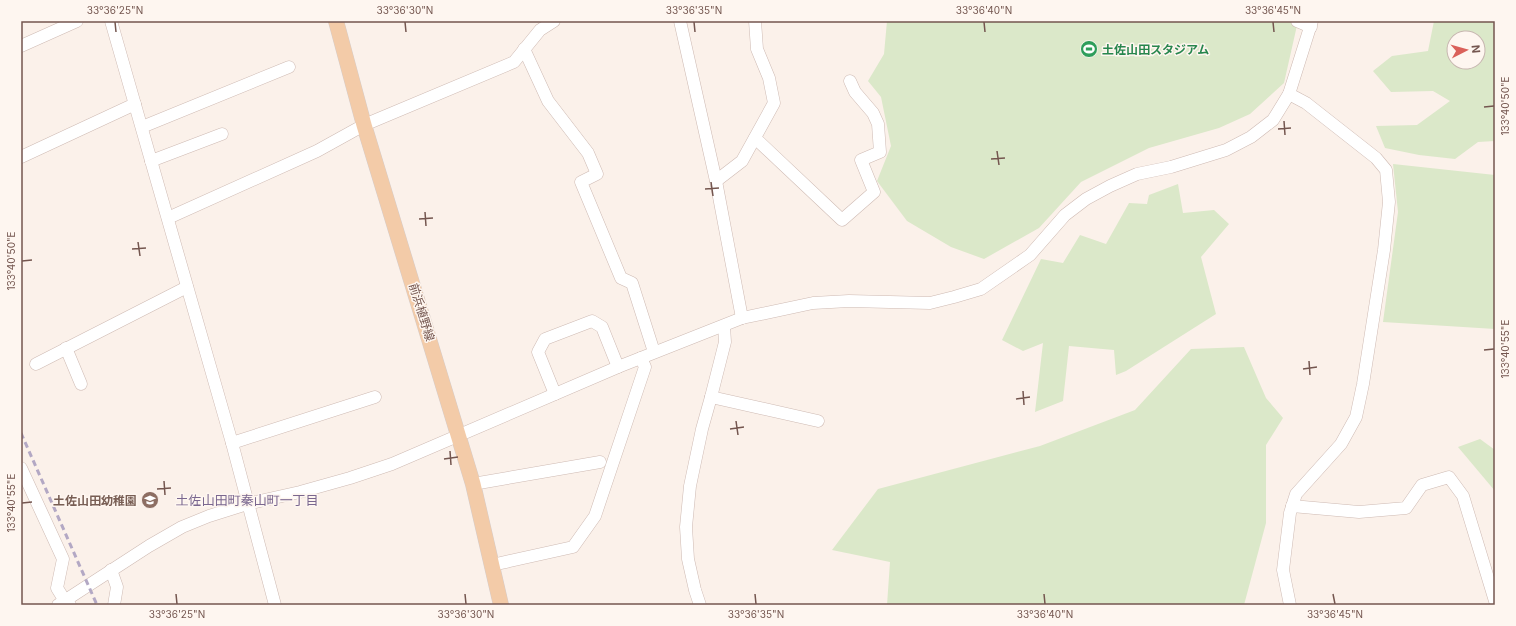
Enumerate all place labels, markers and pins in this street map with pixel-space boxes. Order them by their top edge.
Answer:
sports icon: 土佐山田スタジアム [1079,39,1099,59]
place label: 土佐山田スタジアム [1102,42,1209,57]
school or university icon: 土佐山田幼稚園 [140,490,160,510]
place label: 土佐山田幼稚園 [53,493,137,508]

